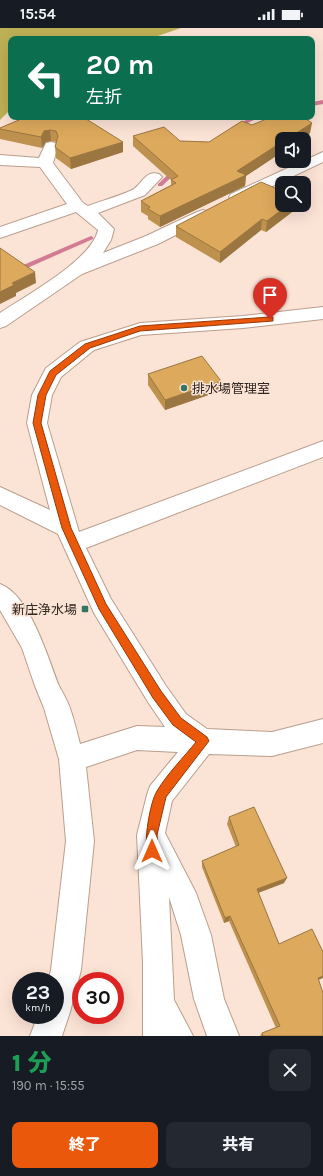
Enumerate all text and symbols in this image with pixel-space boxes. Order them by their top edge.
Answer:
text: 15:54 [20,5,56,23]
text: 20 m [86,48,154,81]
icon: left [20,52,72,104]
text: 左折 [86,86,122,108]
map controls [275,132,311,212]
button: sound [275,132,311,168]
button: search [275,176,311,212]
pin [253,278,287,319]
icon: arrive [259,284,281,306]
place label: 排水場管理室 [192,381,270,396]
marker: 排水場管理室 [179,383,189,393]
place label: 新庄浄水場 [12,602,77,617]
marker: 新庄浄水場 [80,604,90,614]
position arrow [131,830,173,872]
speed limit sign: 30 [72,972,124,1024]
text: 23 [26,981,50,1004]
text: km/h [25,1002,51,1014]
text: 1 分 [12,1049,52,1077]
button: close [269,1049,311,1091]
text: 190 m · 15:55 [12,1078,85,1093]
button: 終了 [12,1122,158,1168]
button: 共有 [166,1122,311,1168]

